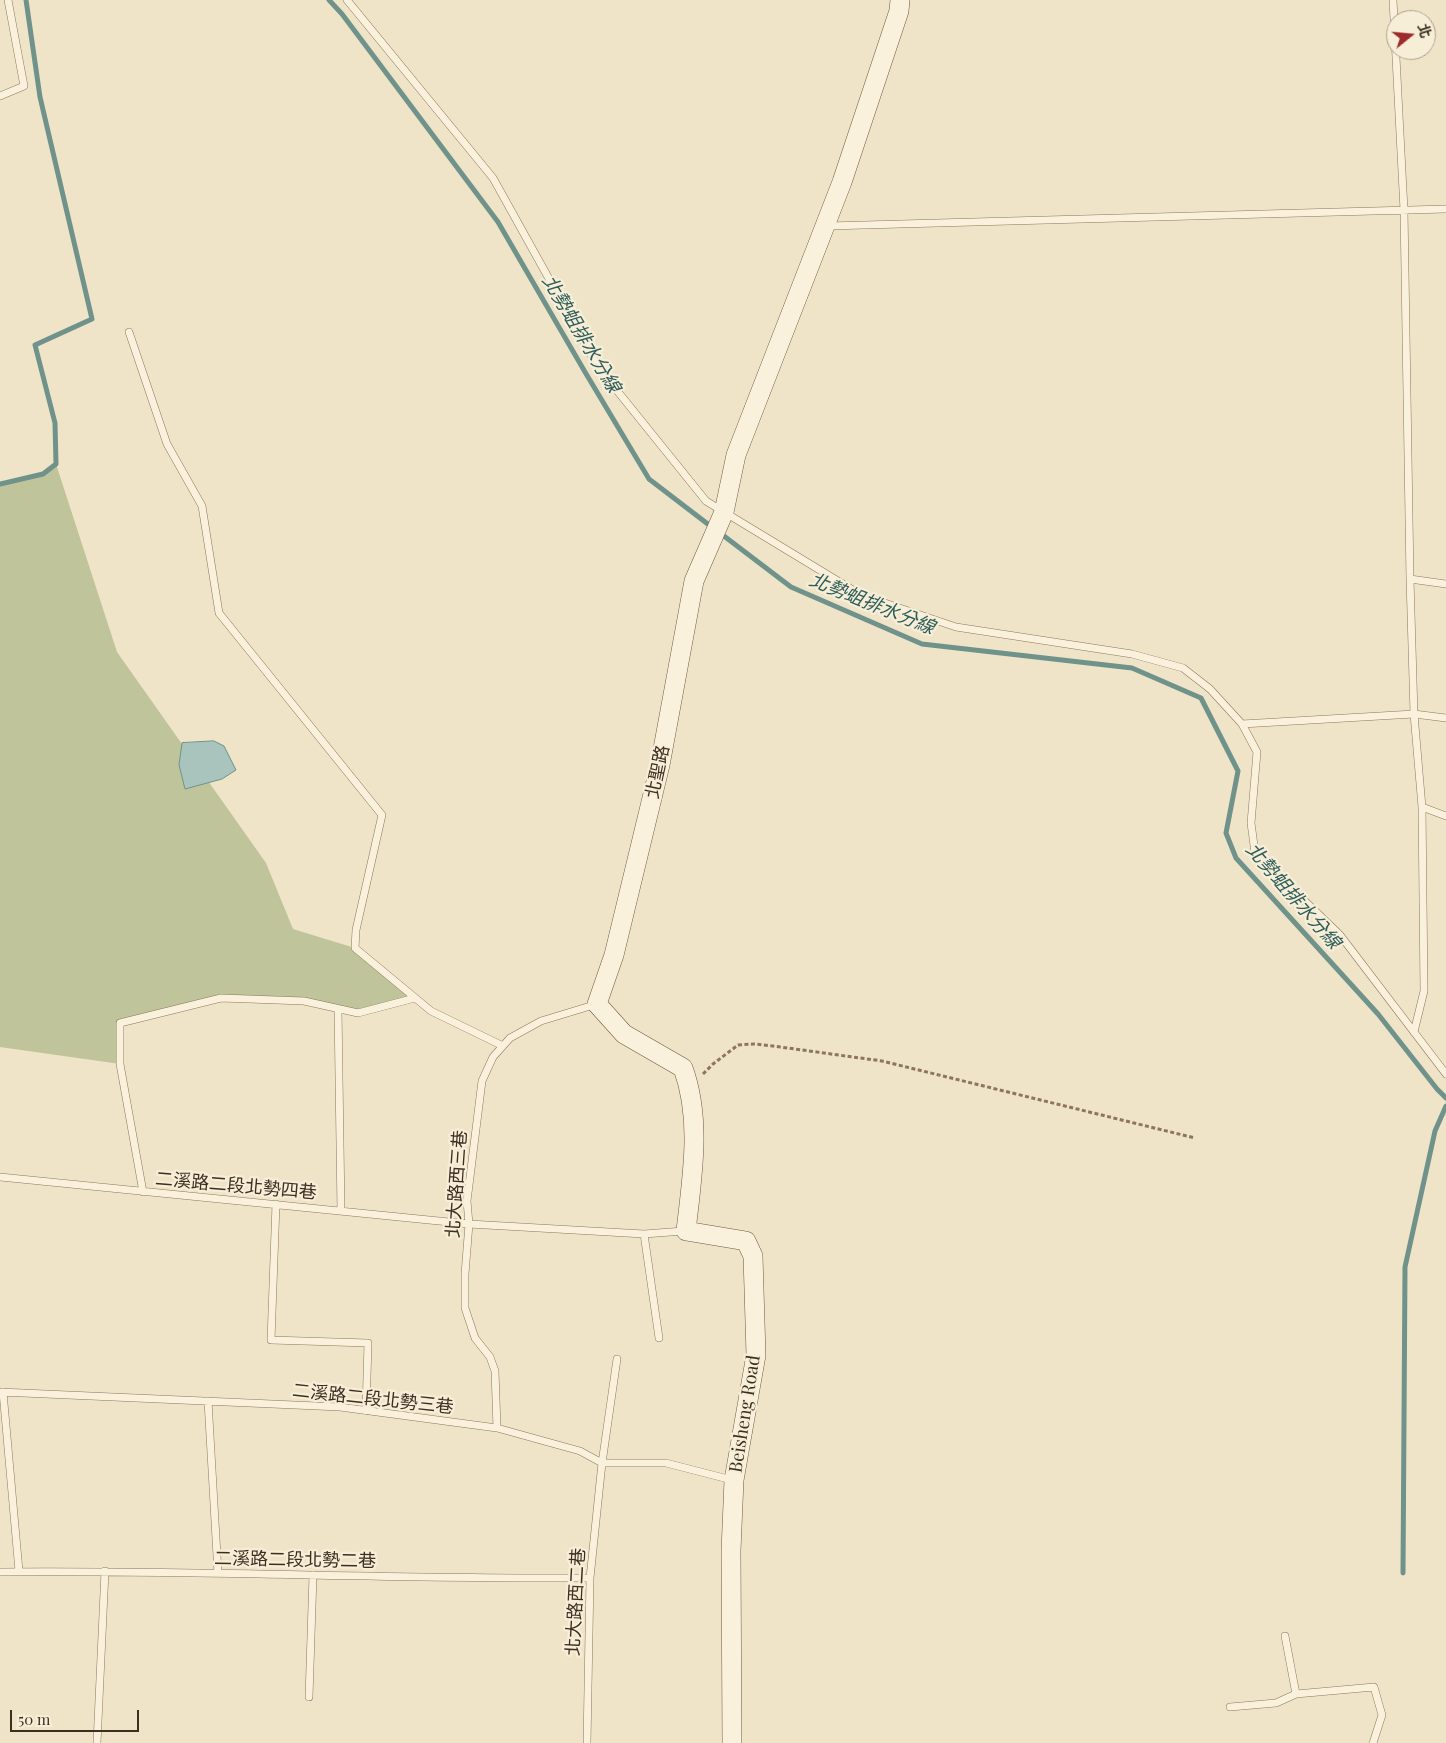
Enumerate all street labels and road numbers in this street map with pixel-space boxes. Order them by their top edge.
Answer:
street label: 北聖路 [642,743,674,801]
street label: 北大路西三巷 [442,1129,472,1239]
street label: 二溪路二段北勢四巷 [154,1168,318,1204]
street label: Beisheng Road [725,1354,765,1474]
street label: 二溪路二段北勢三巷 [291,1380,455,1418]
street label: 二溪路二段北勢二巷 [214,1548,376,1572]
street label: 北大路西二巷 [562,1548,590,1656]

